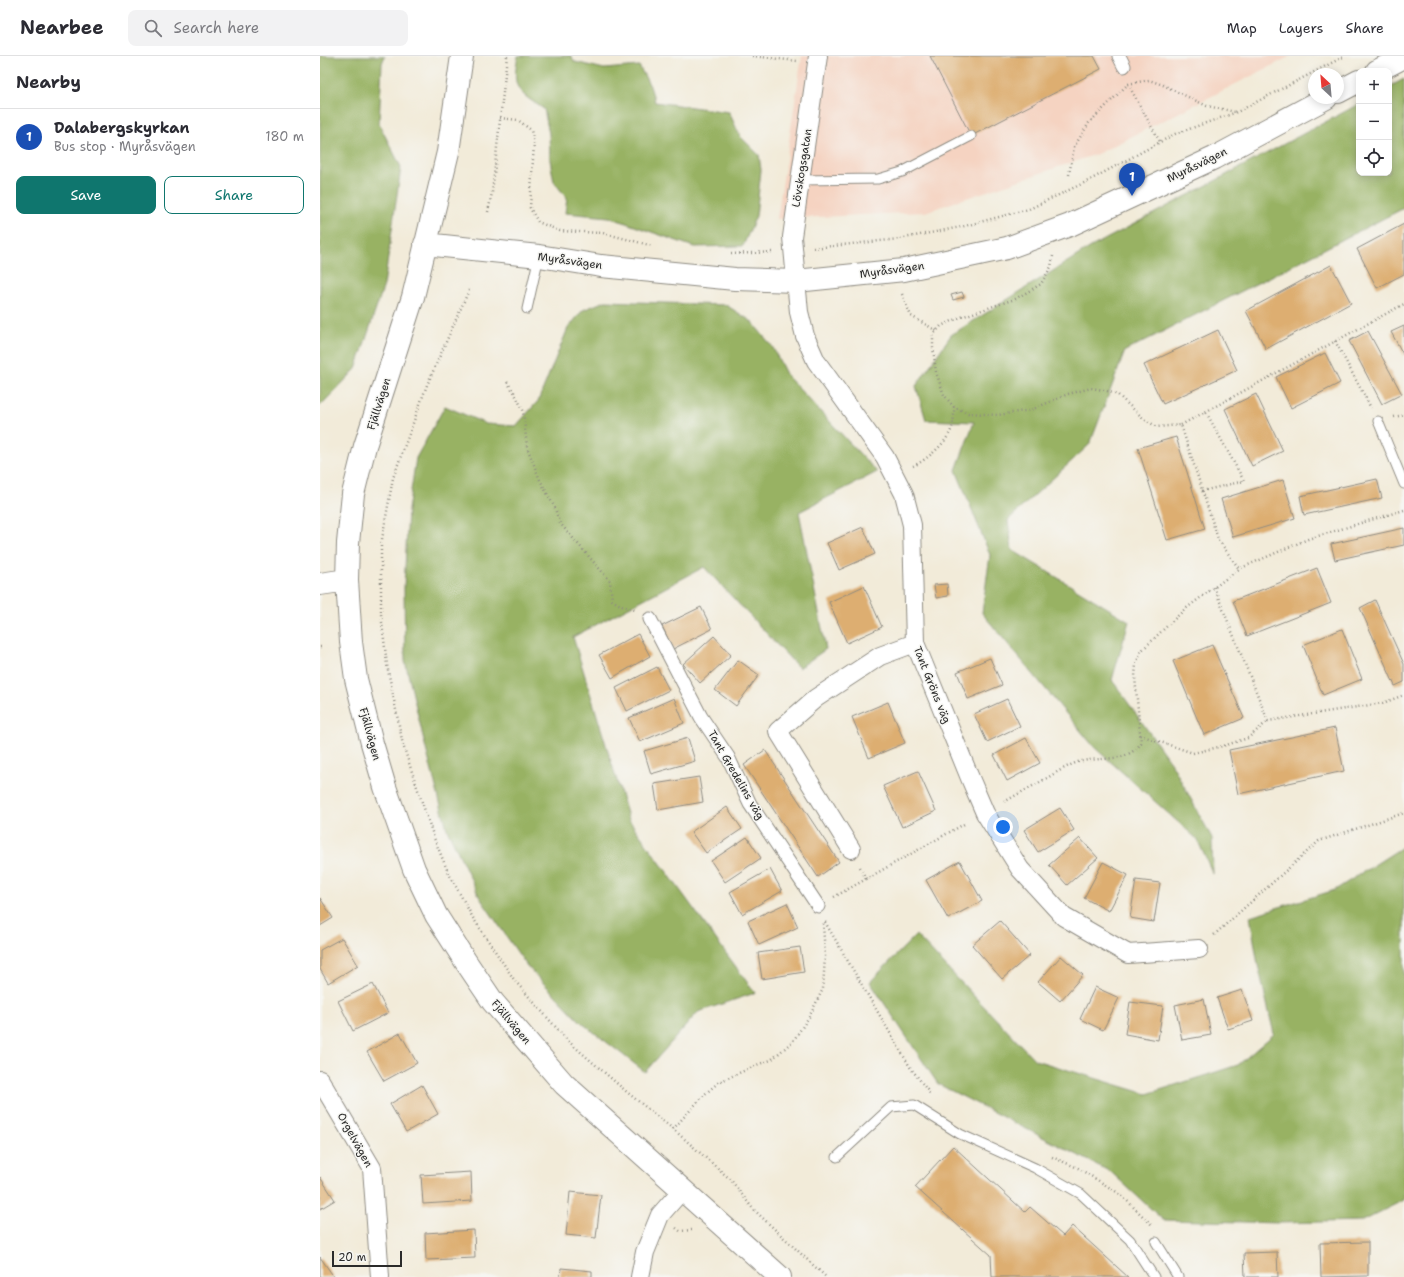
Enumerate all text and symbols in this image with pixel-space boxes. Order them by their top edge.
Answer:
search box [128,10,408,46]
text: Nearbee [20,15,104,40]
icon: search [142,17,164,39]
text: Search here [174,18,259,38]
text: Map [1227,19,1257,37]
text: Layers [1279,19,1323,37]
text: Share [1345,19,1384,37]
north arrow [1308,68,1344,104]
map controls [1356,68,1392,176]
button: + [1356,68,1392,104]
text: Nearby [16,71,81,93]
button: − [1356,104,1392,140]
text: Dalabergskyrkan [54,118,190,138]
street label: Lövskogsgatan [788,127,816,208]
text: 1 [26,128,32,145]
text: 180 m [265,128,304,145]
text: Bus stop · Myråsvägen [54,138,196,155]
button: locate [1356,140,1392,176]
street label: Myråsvägen [1164,144,1230,186]
pin: 1 [1119,163,1145,196]
button: Save [16,176,156,214]
button: Share [164,176,304,214]
street label: Myråsvägen [537,249,603,273]
street label: Myråsvägen [859,258,925,282]
street label: Fjällvägen [363,376,395,432]
street label: Tant Gröns väg [910,644,954,726]
street label: Fjällvägen [356,706,384,762]
street label: Tant Gredelins väg [704,728,768,823]
your location [993,817,1013,837]
street label: Fjällvägen [488,996,534,1048]
street label: Orgelvägen [334,1110,376,1170]
scale bar [332,1249,402,1268]
text: 20 m [338,1250,366,1265]

